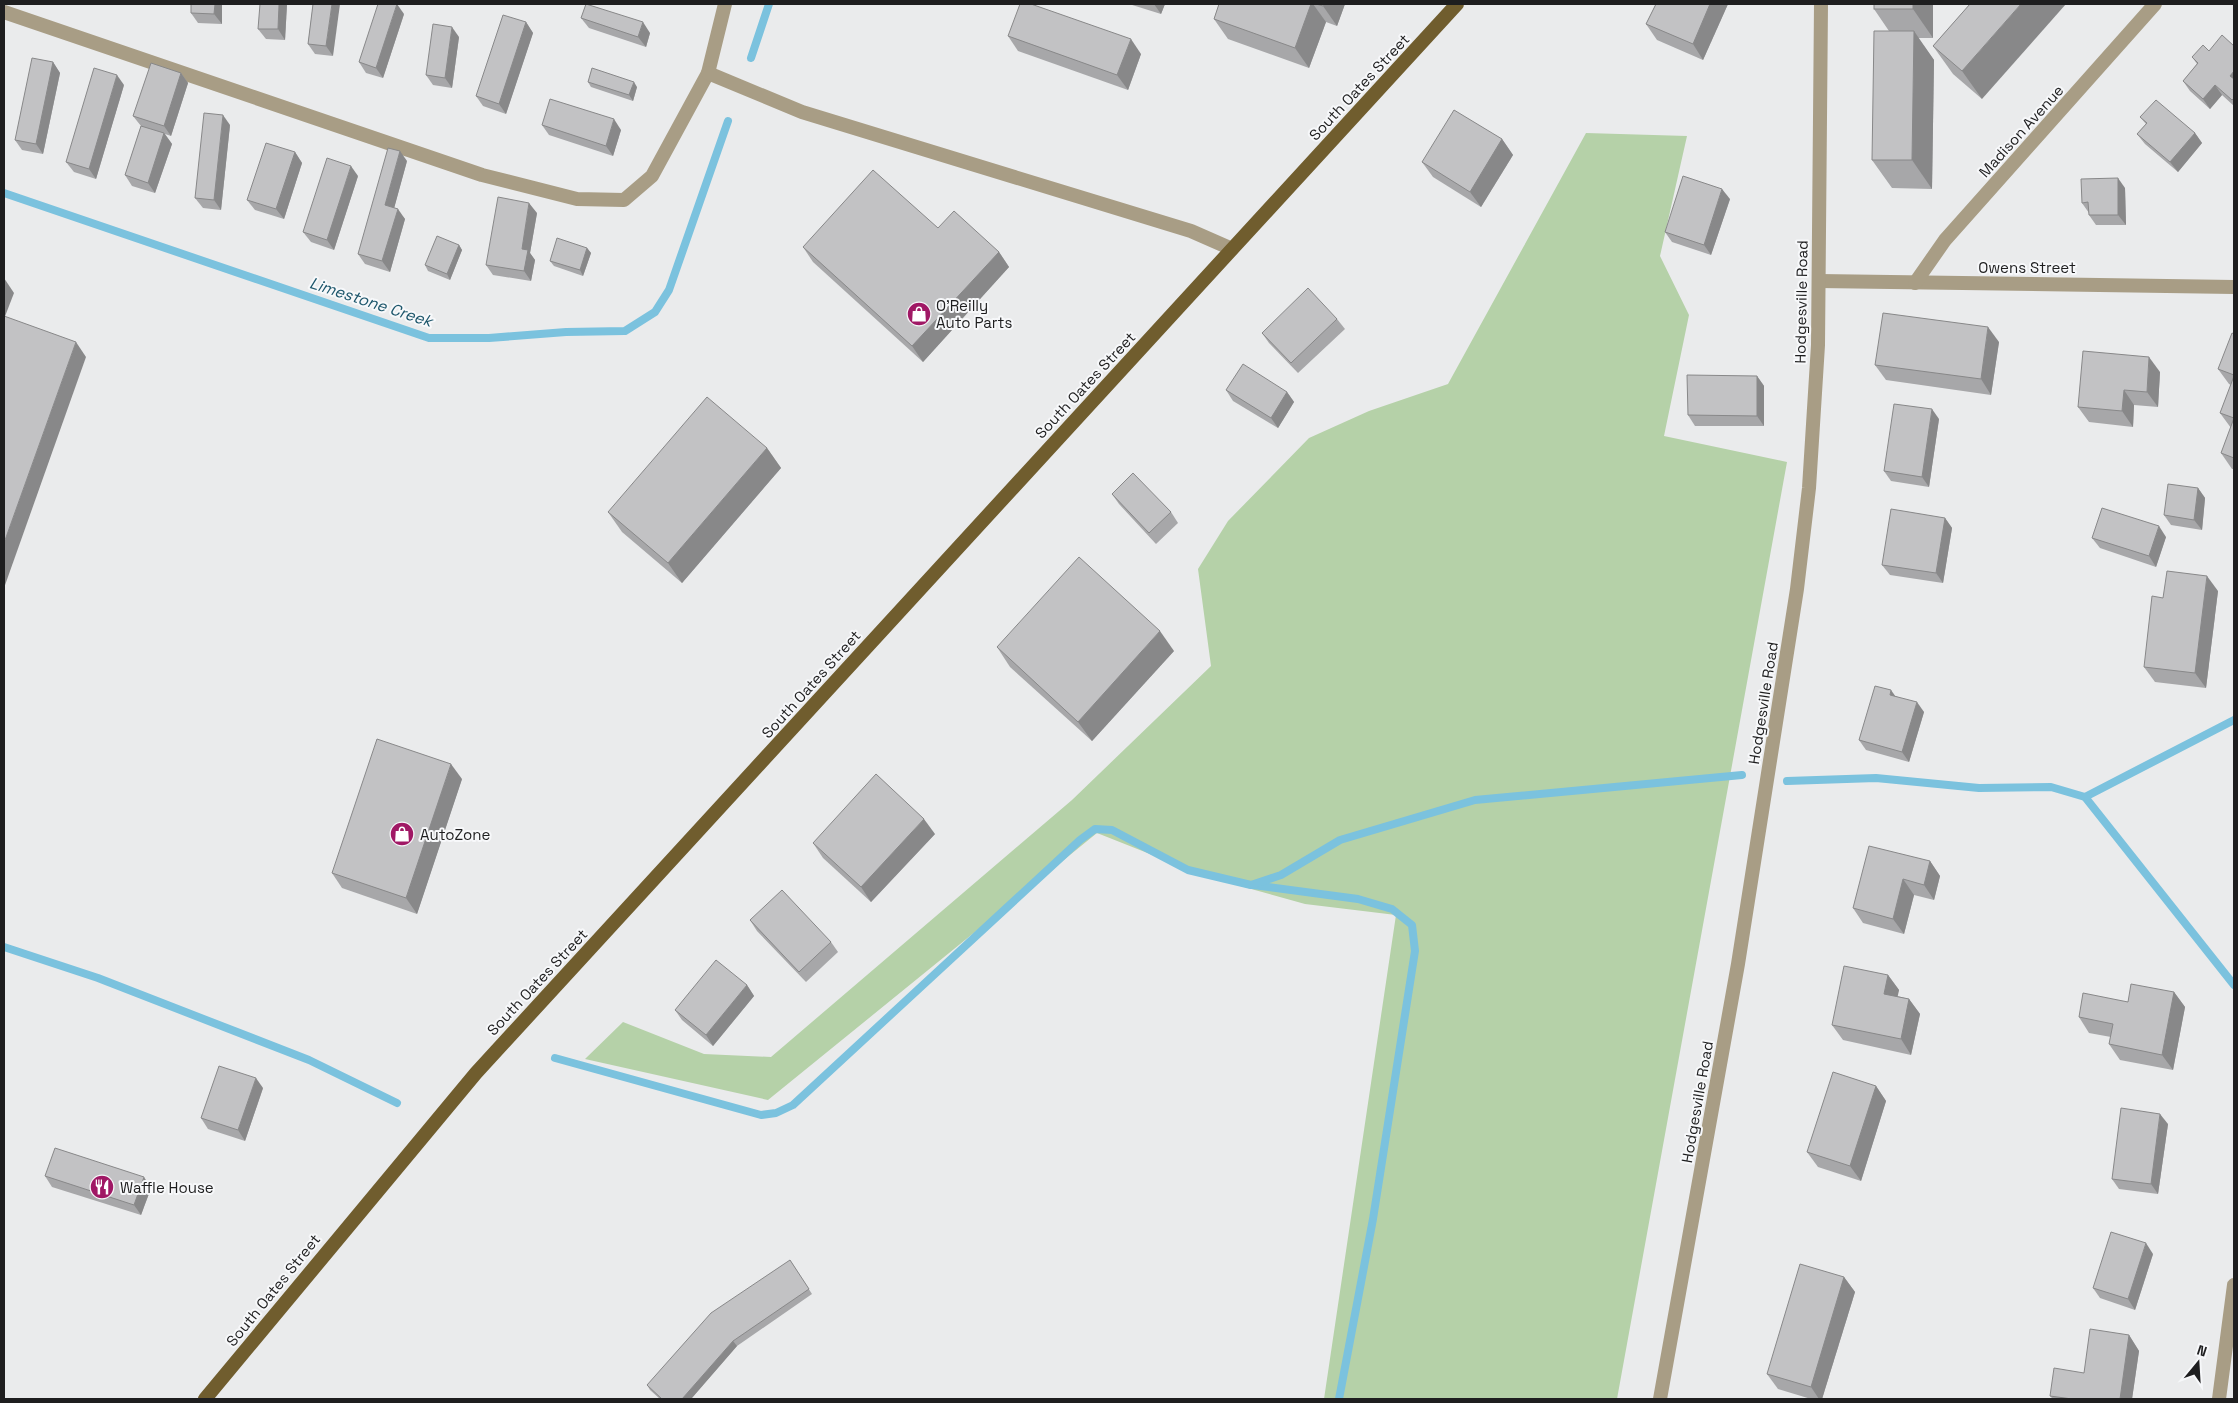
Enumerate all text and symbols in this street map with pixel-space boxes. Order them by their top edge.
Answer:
street label: South Oates Street [1305,30,1413,144]
street label: Madison Avenue [1975,81,2068,181]
street label: Hodgesville Road [1790,240,1812,364]
street label: Owens Street [1978,258,2076,277]
water label: Limestone Creek [307,272,437,333]
place label: O'Reilly Auto Parts [936,296,1012,332]
shop icon: O'Reilly Auto Parts [906,301,932,327]
street label: South Oates Street [1031,328,1139,442]
street label: South Oates Street [757,626,865,742]
street label: Hodgesville Road [1744,640,1782,766]
shop icon: AutoZone [389,821,415,847]
place label: AutoZone [420,825,490,844]
street label: South Oates Street [483,925,591,1039]
street label: Hodgesville Road [1677,1039,1717,1165]
restaurant icon: Waffle House [89,1174,115,1200]
place label: Waffle House [120,1178,214,1197]
street label: South Oates Street [222,1230,324,1350]
north arrow [2173,1338,2223,1388]
text: N [2195,1341,2209,1361]

